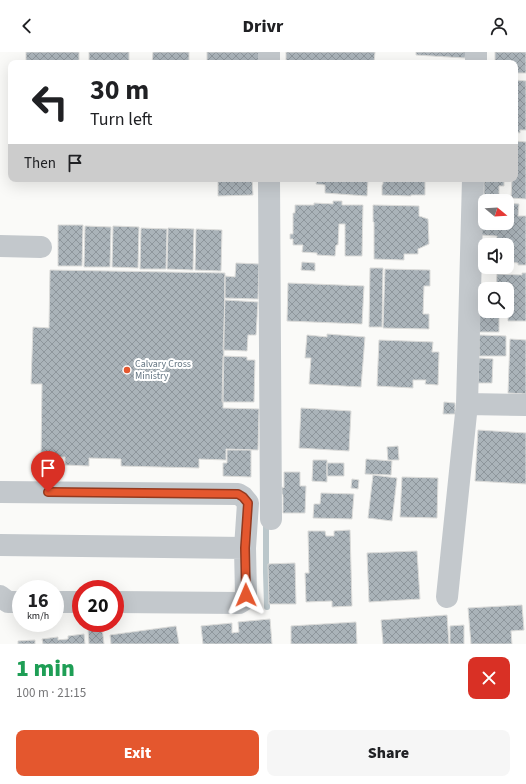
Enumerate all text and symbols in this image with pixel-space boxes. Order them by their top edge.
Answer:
text: Drivr [243,14,283,39]
icon: back [16,15,38,37]
icon: person [488,15,510,37]
text: 30 m [90,70,149,110]
icon: left [24,76,76,128]
text: Turn left [90,107,152,132]
icon: arrive [64,152,86,174]
text: Then [24,153,56,174]
north arrow [478,194,514,230]
map controls [478,194,514,318]
button: sound [478,238,514,274]
button: search [478,282,514,318]
place label: Calvary Cross Ministry [135,357,191,383]
marker: Calvary Cross Ministry [122,365,132,375]
pin [31,451,65,492]
icon: arrive [37,457,59,479]
position arrow [225,574,267,616]
speed limit sign: 20 [72,580,124,632]
text: 16 [27,587,49,615]
text: km/h [27,609,49,623]
text: 1 min [16,651,75,686]
button: close [468,657,510,699]
text: 100 m · 21:15 [16,684,86,702]
button: Exit [16,730,259,776]
button: Share [267,730,510,776]

